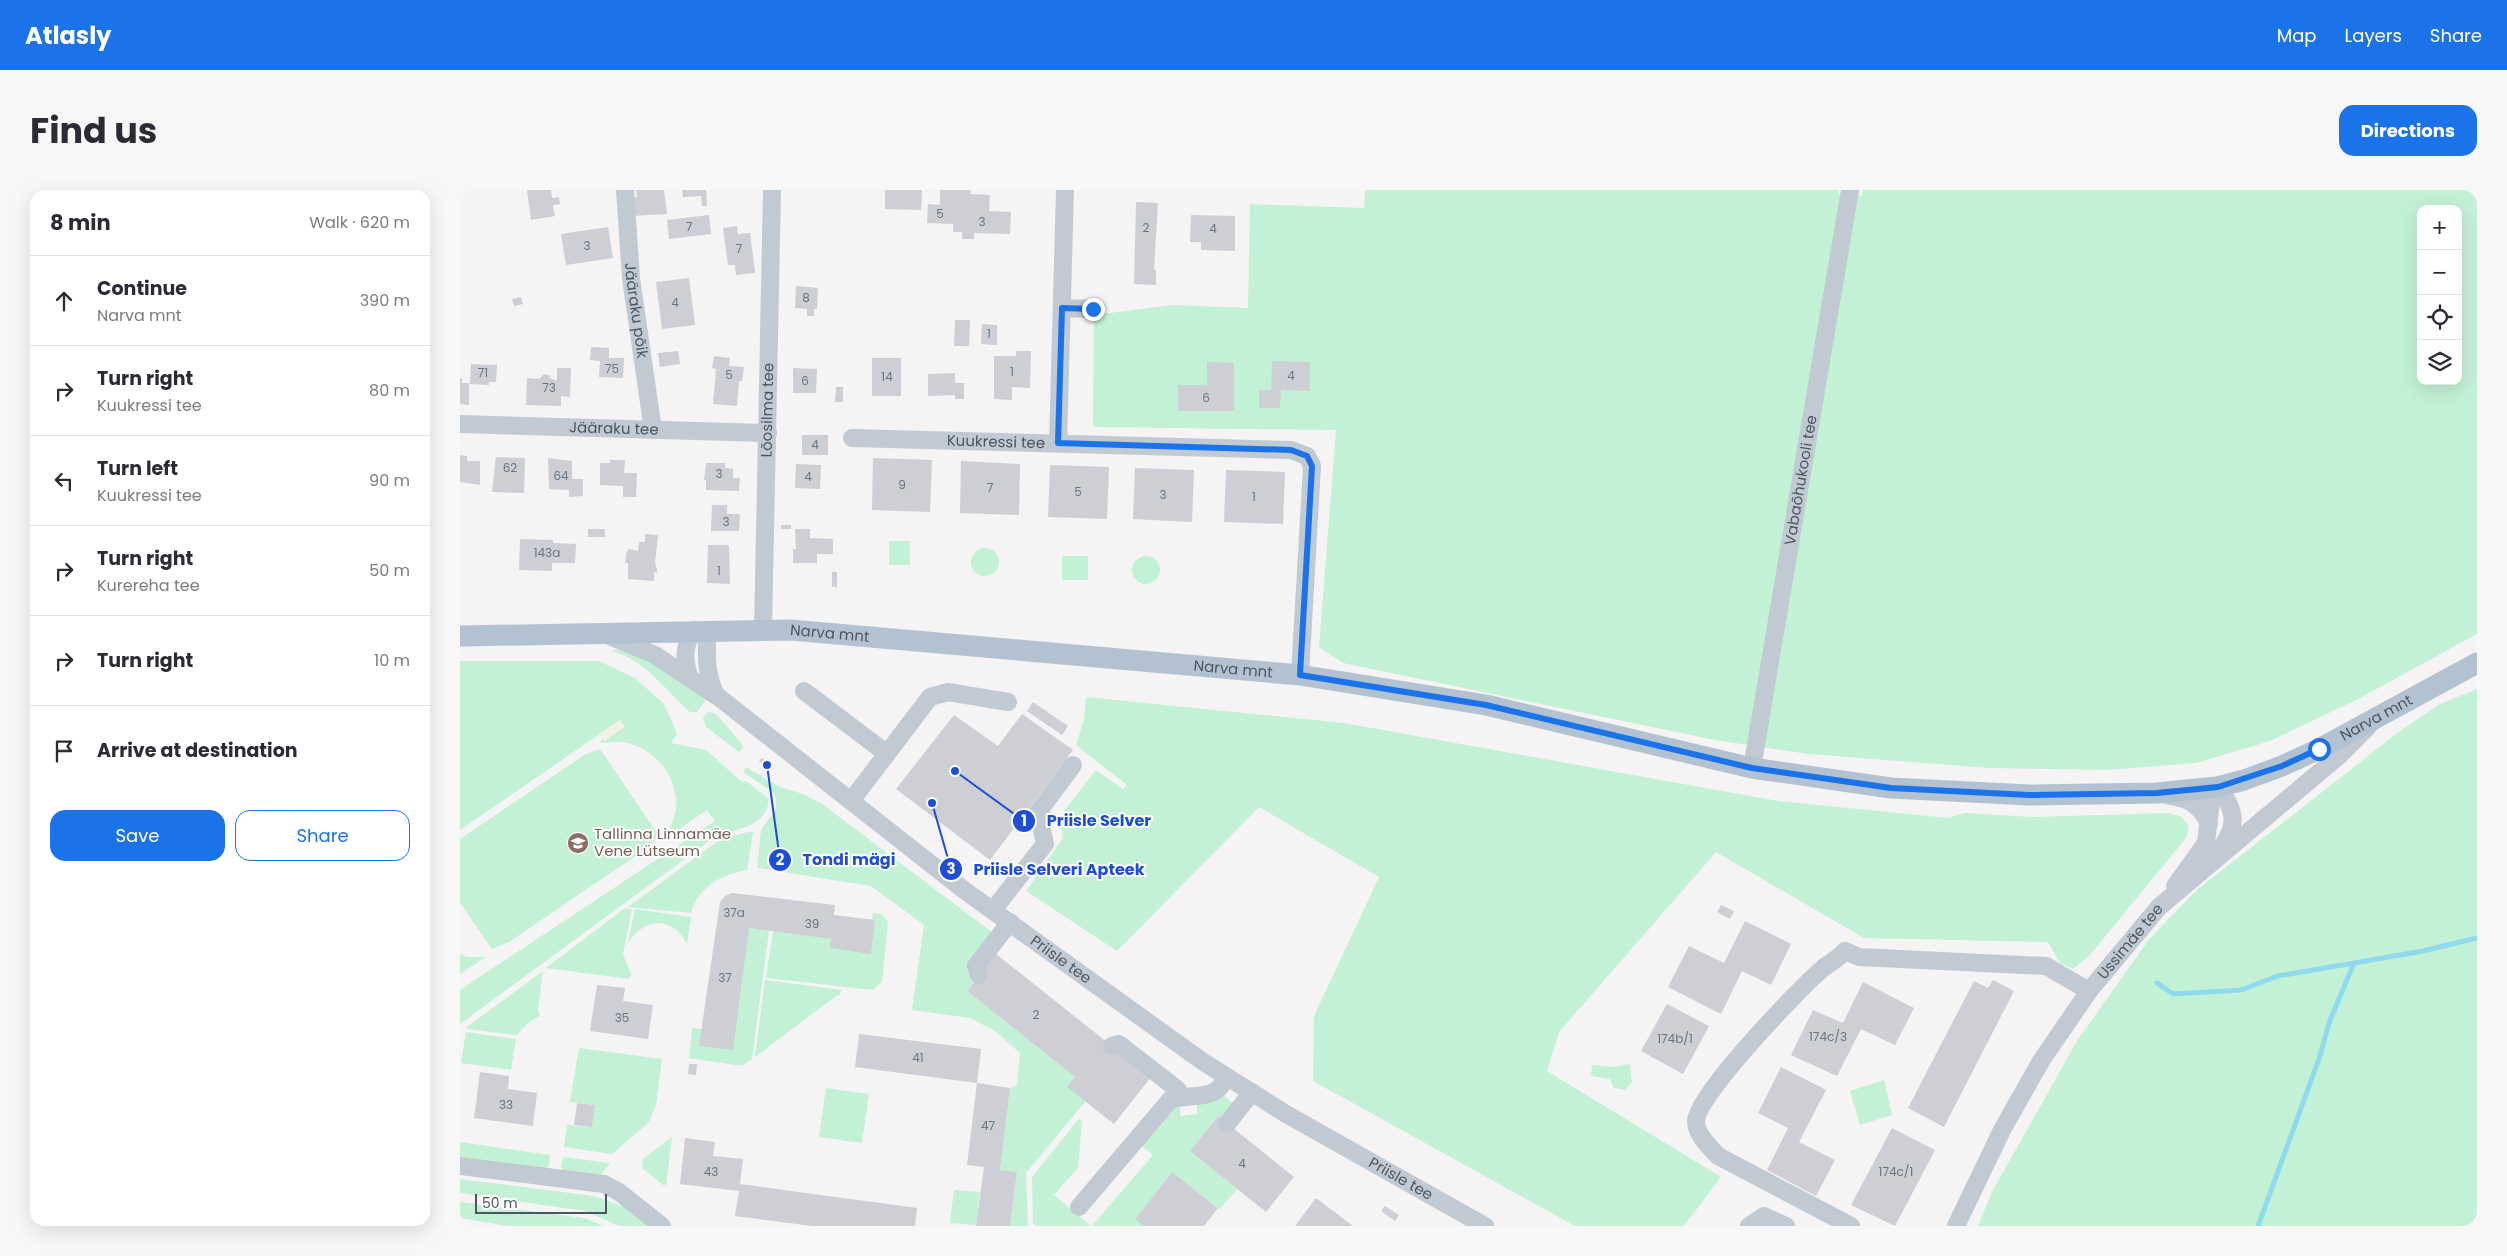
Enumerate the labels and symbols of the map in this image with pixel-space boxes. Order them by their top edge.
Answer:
house number: 5 [936,205,944,222]
house number: 3 [978,213,986,230]
house number: 7 [686,218,693,235]
house number: 2 [1143,219,1150,236]
house number: 4 [1209,220,1217,237]
house number: 3 [583,237,591,254]
house number: 7 [736,240,743,257]
street label: Jääraku põik [620,262,654,360]
house number: 8 [802,289,810,306]
house number: 4 [671,294,679,311]
route end [1082,298,1105,321]
house number: 1 [987,325,991,342]
house number: 75 [605,360,619,377]
street label: Lõosilma tee [756,363,778,458]
house number: 1 [1010,363,1014,380]
house number: 71 [478,364,488,381]
house number: 5 [725,366,733,383]
house number: 4 [1287,367,1295,384]
house number: 14 [881,368,893,385]
house number: 6 [801,372,809,389]
house number: 73 [542,379,556,396]
house number: 6 [1202,389,1210,406]
street label: Vabaõhukooli tee [1779,413,1822,547]
street label: Jääraku tee [569,416,659,440]
street label: Kuukressi tee [947,430,1045,453]
house number: 4 [811,436,819,453]
house number: 62 [503,459,517,476]
house number: 3 [715,465,723,482]
house number: 64 [553,467,569,484]
house number: 4 [804,468,812,485]
house number: 9 [898,476,906,493]
house number: 7 [987,479,994,496]
house number: 5 [1074,483,1082,500]
house number: 3 [1159,486,1167,503]
house number: 1 [1252,488,1256,505]
house number: 3 [722,513,730,530]
house number: 143a [534,544,560,561]
house number: 1 [717,562,721,579]
street label: Narva mnt [789,619,870,647]
street label: Narva mnt [1193,655,1274,683]
street label: Narva mnt [2336,689,2416,746]
route start [2308,738,2331,761]
callout: Priisle Selver [1012,805,1161,836]
text: Priisle Selver [1047,809,1151,832]
text: 1 [1021,810,1027,831]
place label: Tallinna Linnamäe Vene Lütseum [594,823,731,861]
school or university icon: Tallinna Linnamäe Vene Lütseum [566,831,590,855]
callout: Tondi mägi [768,844,906,875]
text: Tondi mägi [803,848,895,871]
text: 2 [776,849,785,870]
callout: Priisle Selveri Apteek [939,854,1155,885]
text: 3 [946,858,956,879]
text: Priisle Selveri Apteek [973,858,1145,881]
street label: Ussimäe tee [2092,899,2168,983]
house number: 37a [723,904,745,921]
house number: 39 [805,915,819,932]
street label: Priisle tee [1026,930,1096,988]
house number: 37 [718,969,732,986]
house number: 2 [1033,1006,1040,1023]
house number: 35 [615,1009,629,1026]
house number: 174c/3 [1809,1028,1847,1045]
house number: 174b/1 [1657,1030,1693,1047]
house number: 41 [912,1049,924,1066]
house number: 33 [499,1096,513,1113]
house number: 47 [981,1117,995,1134]
street label: Priisle tee [1365,1152,1437,1205]
house number: 4 [1238,1155,1246,1172]
house number: 43 [704,1163,718,1180]
house number: 174c/1 [1879,1163,1913,1180]
scale bar [475,1191,608,1214]

